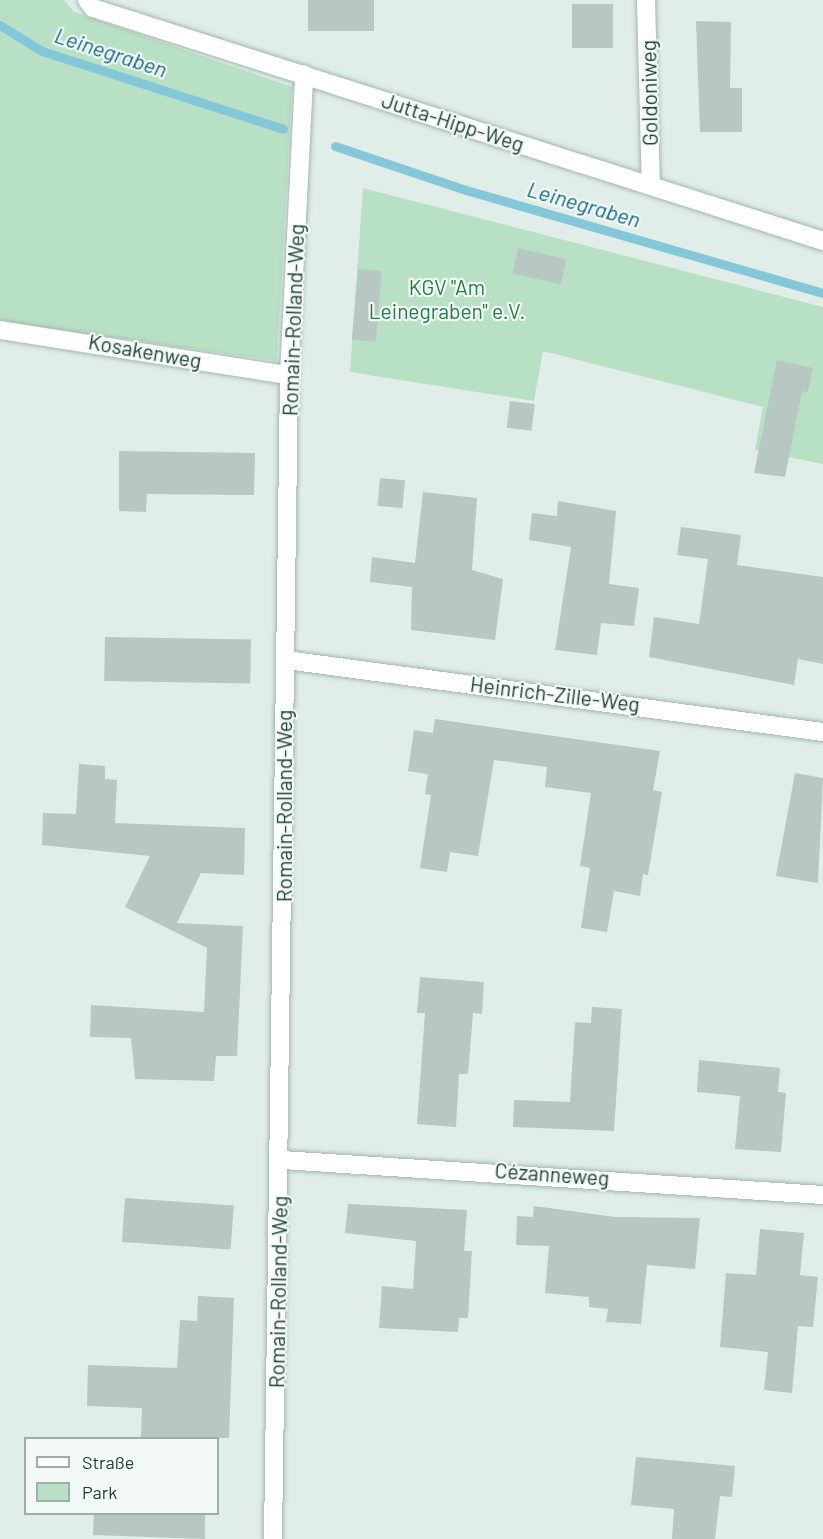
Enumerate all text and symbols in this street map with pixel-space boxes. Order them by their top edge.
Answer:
water label: Leinegraben [51,21,171,83]
street label: Goldoniweg [635,40,663,146]
street label: Jutta-Hipp-Weg [379,87,527,157]
water label: Leinegraben [524,175,644,233]
street label: Romain-Rolland-Weg [277,223,309,417]
park label: KGV "Am Leinegraben" e.V. [369,274,525,324]
street label: Kosakenweg [86,329,204,373]
street label: Heinrich-Zille-Weg [469,671,641,717]
street label: Romain-Rolland-Weg [271,710,297,902]
street label: Cézanneweg [494,1157,610,1191]
street label: Romain-Rolland-Weg [264,1196,292,1388]
legend [24,1437,219,1515]
text: Straße [82,1451,134,1473]
text: Park [82,1481,117,1503]

